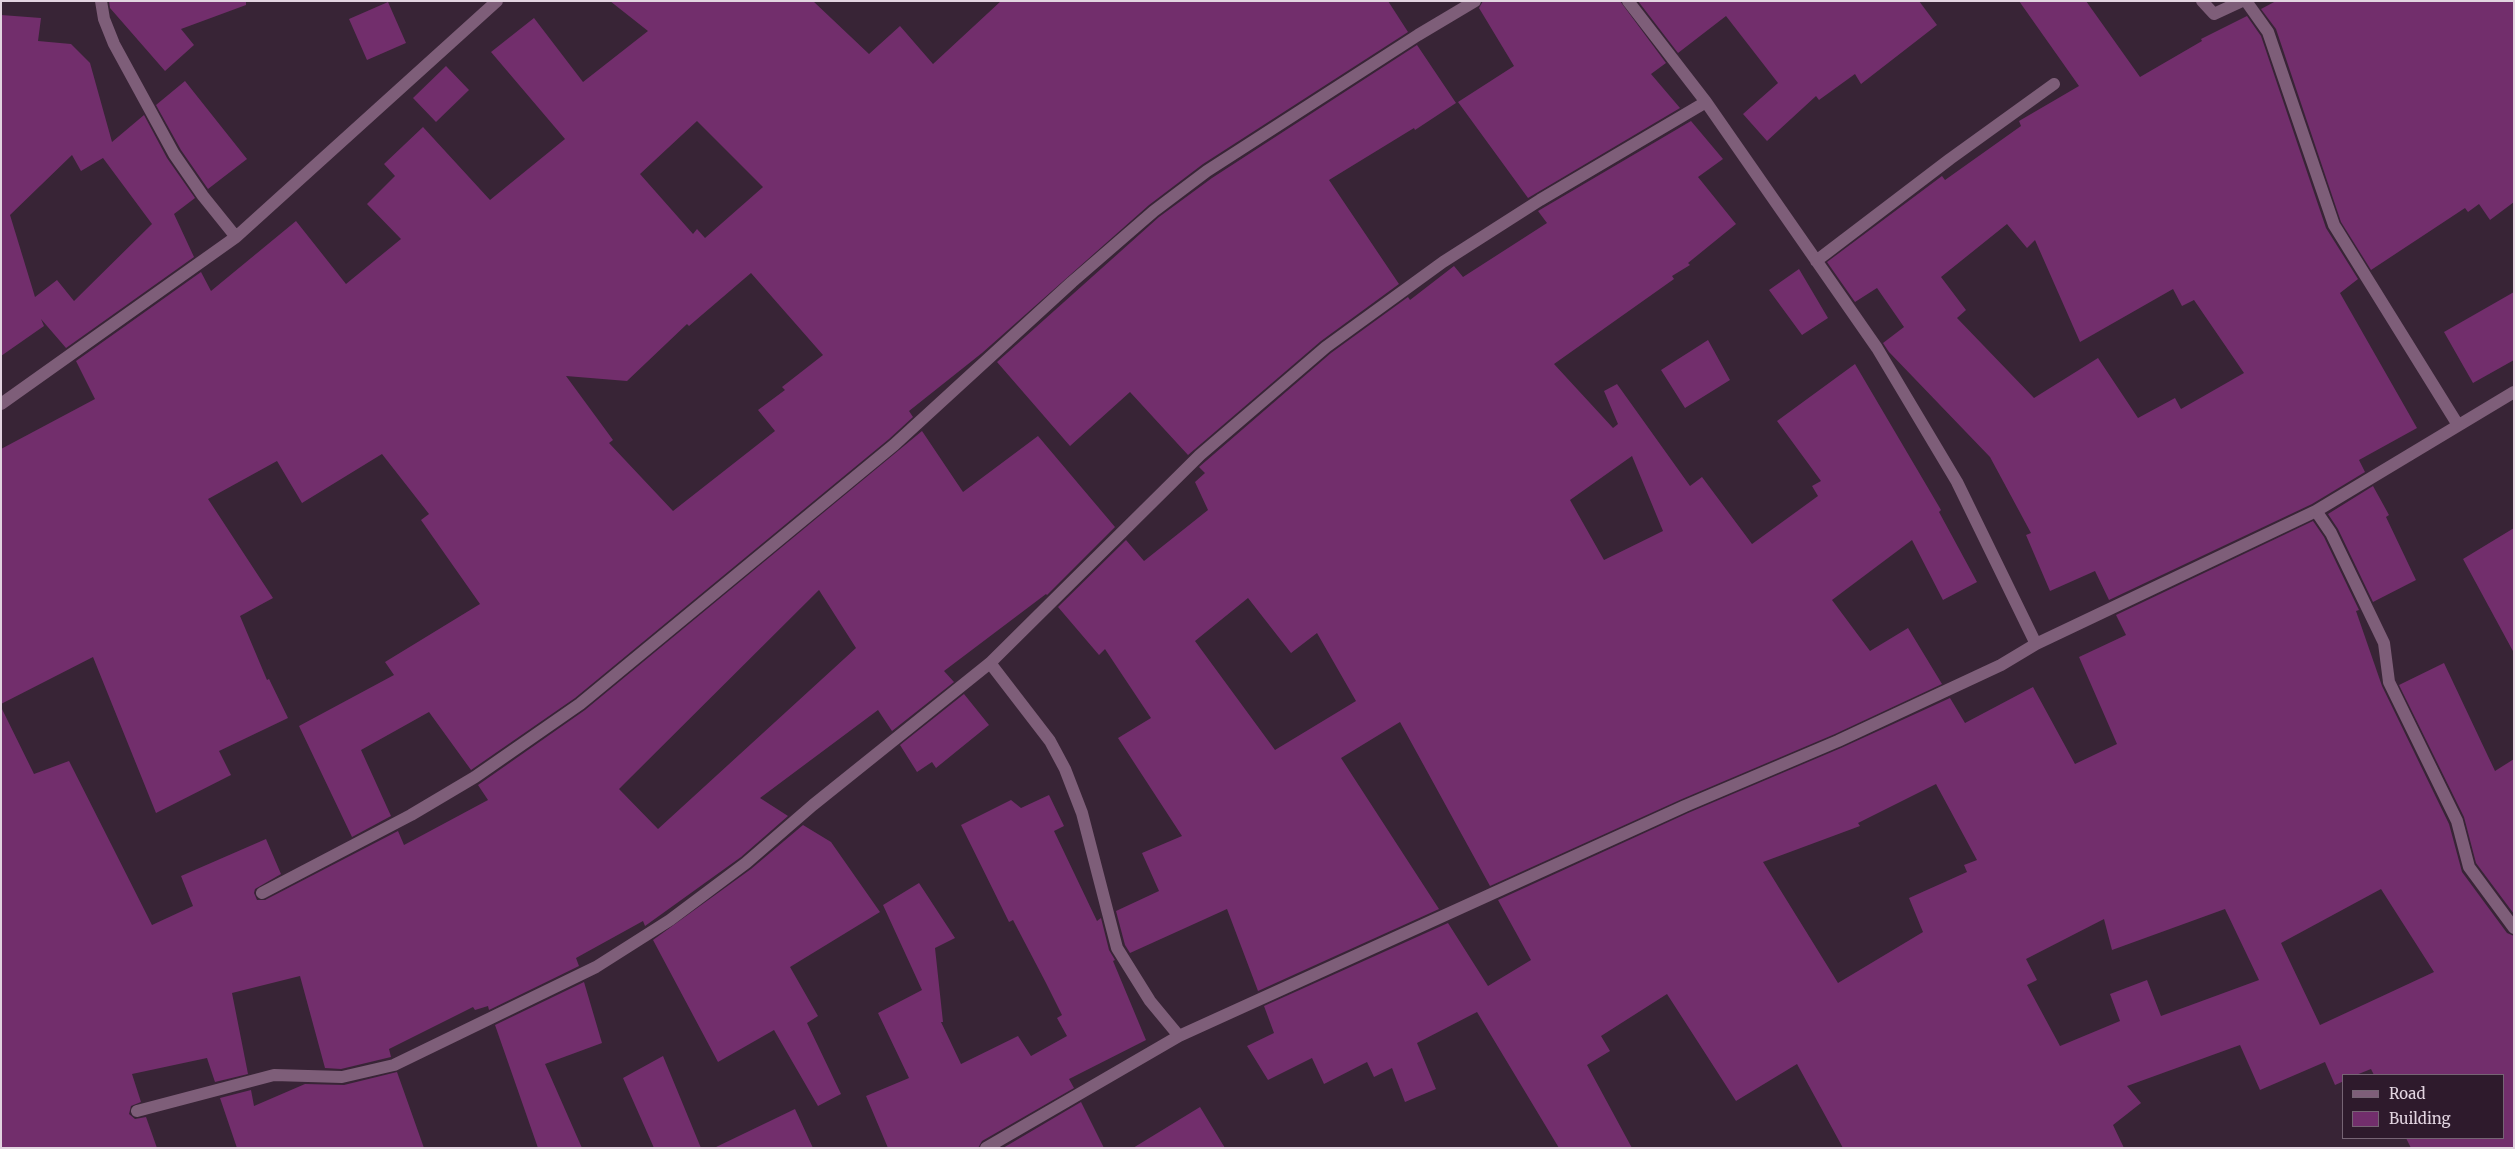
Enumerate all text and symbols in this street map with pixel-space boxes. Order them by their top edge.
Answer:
legend [2342,1074,2505,1139]
text: Road [2389,1084,2425,1103]
text: Building [2389,1109,2451,1128]

